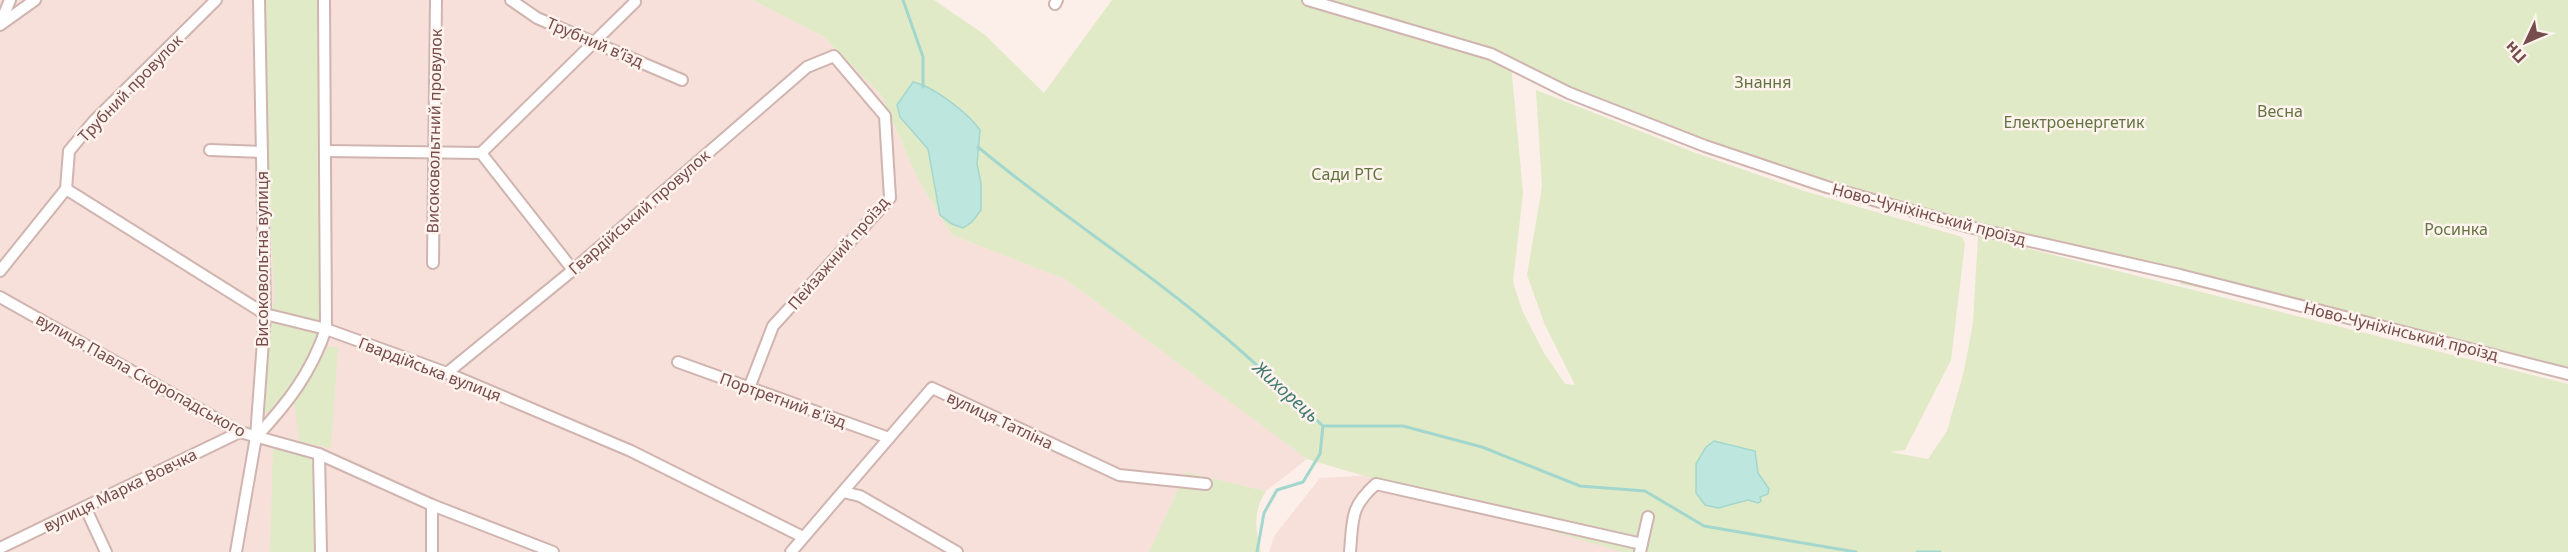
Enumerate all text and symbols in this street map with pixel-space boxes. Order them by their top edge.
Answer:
street label: Трубний в’їзд [543,12,647,72]
north arrow [2496,12,2556,72]
street label: Високовольтний провулок [421,28,447,234]
street label: Трубний провулок [73,29,187,147]
text: Пн [2499,37,2531,68]
park label: Знання [1735,71,1791,93]
park label: Весна [2257,100,2303,122]
park label: Електроенергетик [2004,111,2145,133]
street label: Гвардійський провулок [564,144,715,280]
park label: Сади РТС [1311,163,1383,185]
street label: Високовольтна вулиця [251,171,273,347]
street label: Ново-Чуніхінський проїзд [1830,178,2029,251]
street label: Пейзажний проїзд [783,191,894,314]
park label: Росинка [2424,218,2488,240]
street label: Ново-Чуніхінський проїзд [2301,296,2501,366]
street label: вулиця Павла Скоропадського [32,308,250,442]
street label: Гвардійська вулиця [355,332,505,406]
water label: Жихорець [1248,354,1325,427]
street label: Портретний в'їзд [717,367,849,433]
street label: вулиця Татліна [943,386,1057,454]
street label: вулиця Марка Вовчка [39,443,201,537]

